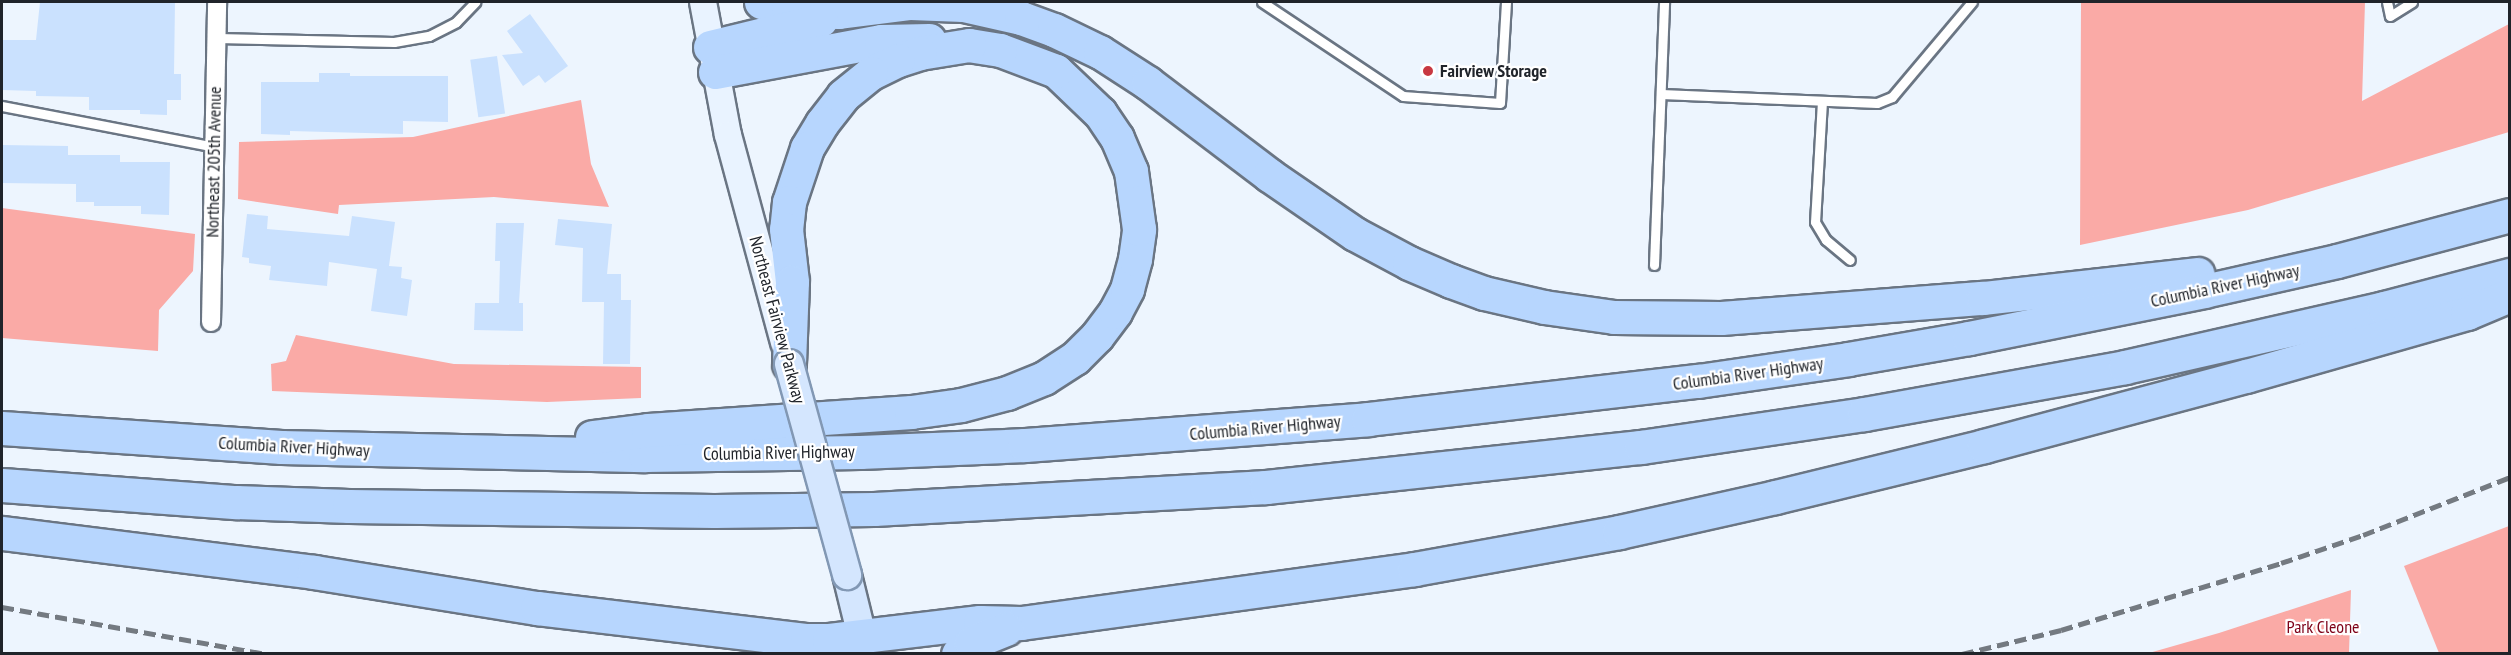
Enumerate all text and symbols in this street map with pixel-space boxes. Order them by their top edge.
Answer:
place label: Fairview Storage [1440,60,1547,82]
marker: Fairview Storage [1421,64,1435,78]
street label: Northeast 205th Avenue [202,86,226,238]
street label: Northeast Fairview Parkway [744,234,810,406]
street label: Columbia River Highway [2149,260,2301,312]
street label: Columbia River Highway [1671,353,1825,395]
street label: Columbia River Highway [1189,411,1341,445]
street label: Columbia River Highway [218,432,370,462]
street label: Columbia River Highway [703,441,855,465]
park label: Park Cleone [2286,616,2360,638]

